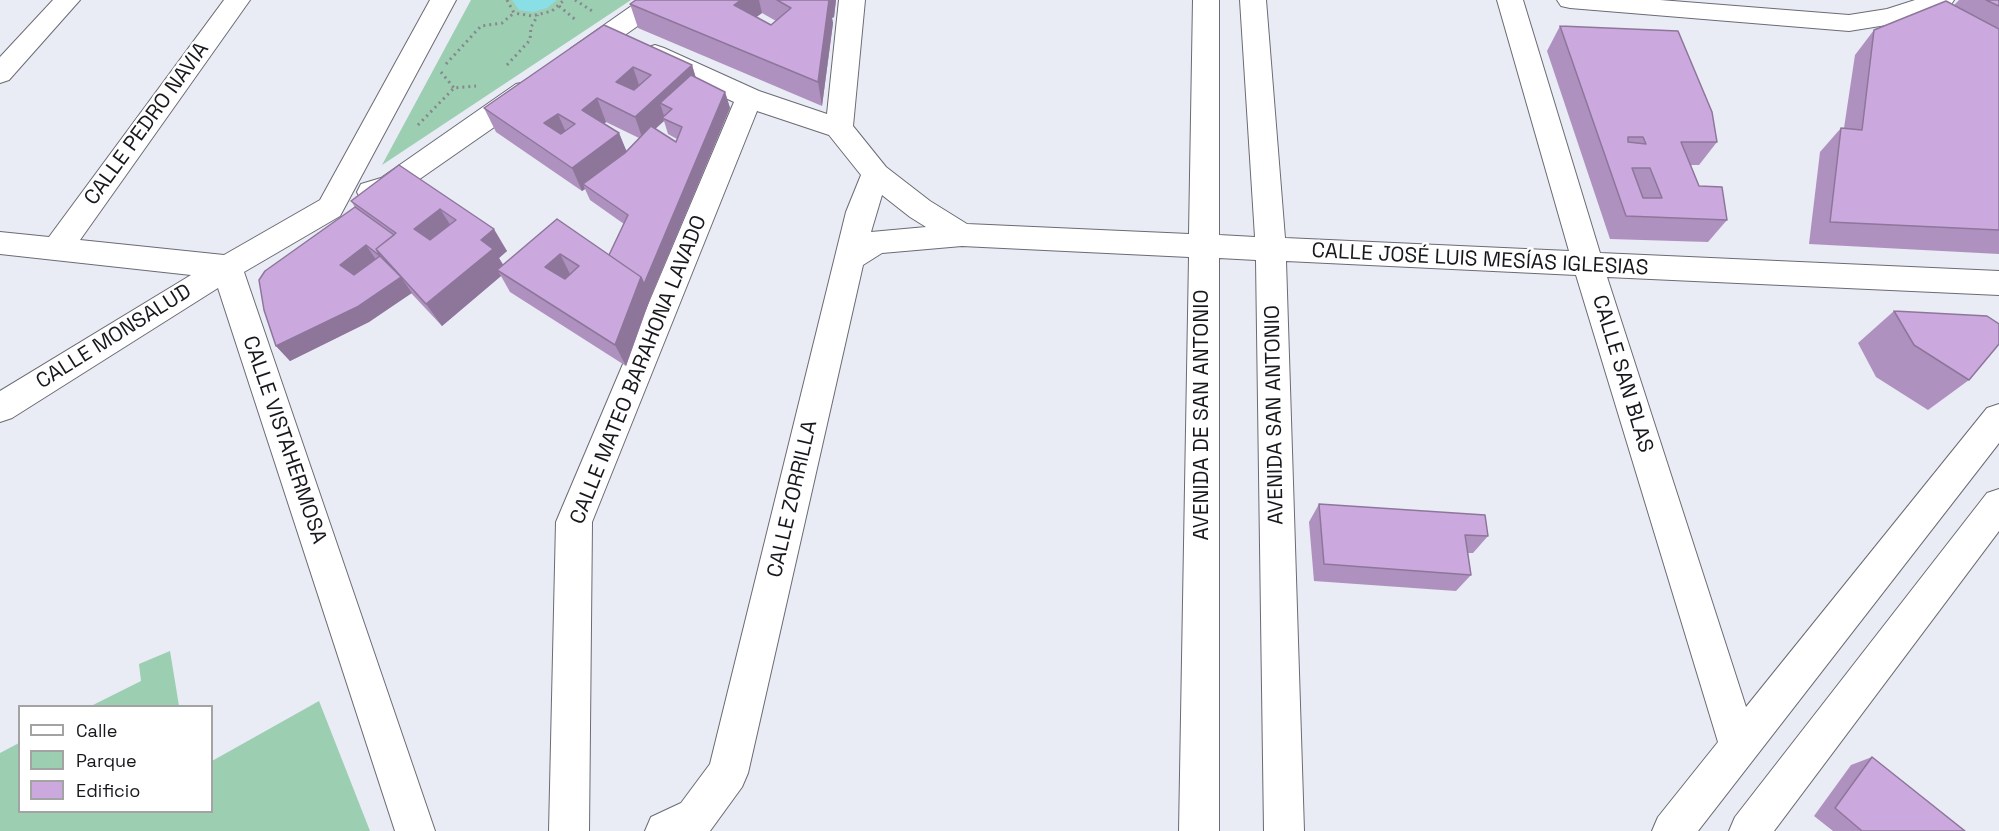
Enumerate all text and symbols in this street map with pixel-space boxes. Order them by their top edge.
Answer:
street label: CALLE PEDRO NAVIA [79,38,215,210]
street label: CALLE MATEO BARAHONA LAVADO [565,212,713,528]
street label: CALLE JOSÉ LUIS MESÍAS IGLESIAS [1311,239,1649,281]
street label: CALLE MONSALUD [32,279,196,395]
street label: AVENIDA DE SAN ANTONIO [1189,290,1215,540]
street label: CALLE SAN BLAS [1586,292,1658,456]
street label: AVENIDA SAN ANTONIO [1260,305,1290,525]
street label: CALLE VISTAHERMOSA [237,333,331,547]
street label: CALLE ZORRILLA [763,418,823,580]
legend [18,705,213,813]
text: Calle [76,719,117,742]
text: Parque [76,749,137,772]
text: Edificio [76,779,140,802]

